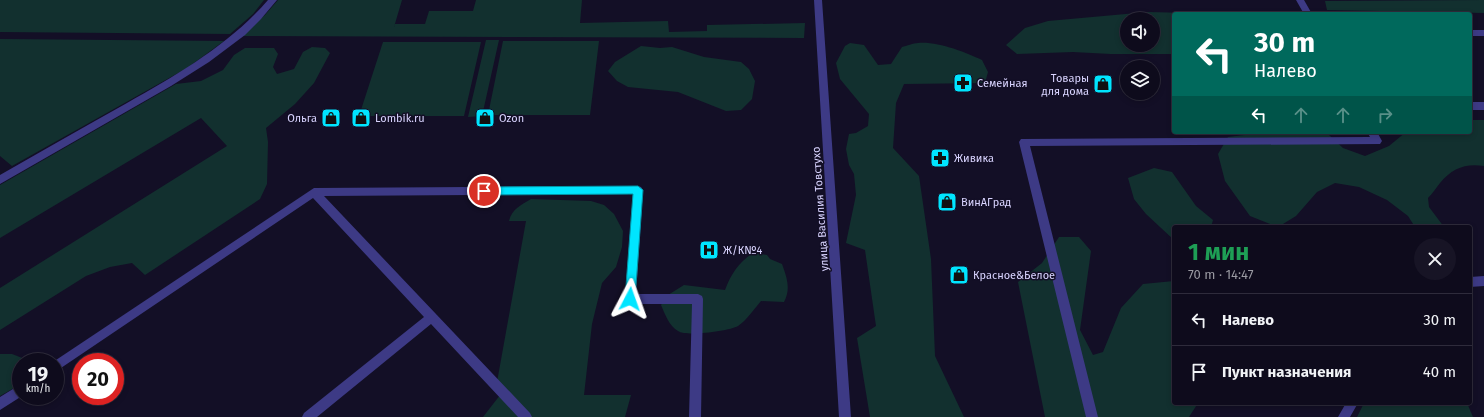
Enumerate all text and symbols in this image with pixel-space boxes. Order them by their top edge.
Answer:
map controls [1120,12,1160,100]
button: sound [1120,12,1160,52]
text: 30 m [1254,26,1315,59]
icon: left [1188,28,1240,80]
button: layers [1120,60,1160,100]
text: Налево [1254,60,1317,82]
pharmacy icon: Семейная [952,72,974,94]
place label: Товары для дома [1042,72,1089,98]
shop icon: Товары для дома [1092,73,1114,95]
place label: Семейная [977,77,1027,90]
icon: left [1248,104,1270,126]
icon: ahead [1290,104,1312,126]
icon: ahead [1332,104,1354,126]
icon: right [1374,104,1396,126]
shop icon: Ольга [320,107,342,129]
shop icon: Lombik.ru [350,107,372,129]
shop icon: Ozon [474,107,496,129]
place label: Ольга [287,112,317,125]
place label: Lombik.ru [375,112,425,125]
place label: Ozon [499,112,524,125]
street label: улица Василия Товстухо [810,146,831,272]
pharmacy icon: Живика [929,147,951,169]
place label: Живика [954,152,994,165]
pin [467,174,501,208]
icon: arrive [473,180,495,202]
shop icon: ВинАГрад [936,191,958,213]
place label: ВинАГрад [961,196,1011,209]
text: 1 мин [1188,238,1249,266]
button: close [1414,238,1456,280]
hospital icon: Ж/К№4 [698,239,720,261]
place label: Ж/К№4 [723,244,763,257]
shop icon: Красное&Белое [948,264,970,286]
text: 70 m · 14:47 [1188,267,1253,282]
place label: Красное&Белое [973,269,1055,282]
position arrow [609,278,651,320]
icon: left [1188,309,1210,331]
text: Налево [1222,311,1274,329]
text: 30 m [1423,311,1456,329]
speed limit sign: 20 [72,353,124,405]
icon: arrive [1188,361,1210,383]
text: 19 [28,362,48,386]
text: Пункт назначения [1222,363,1351,381]
text: 40 m [1423,363,1456,381]
text: km/h [26,383,50,395]

